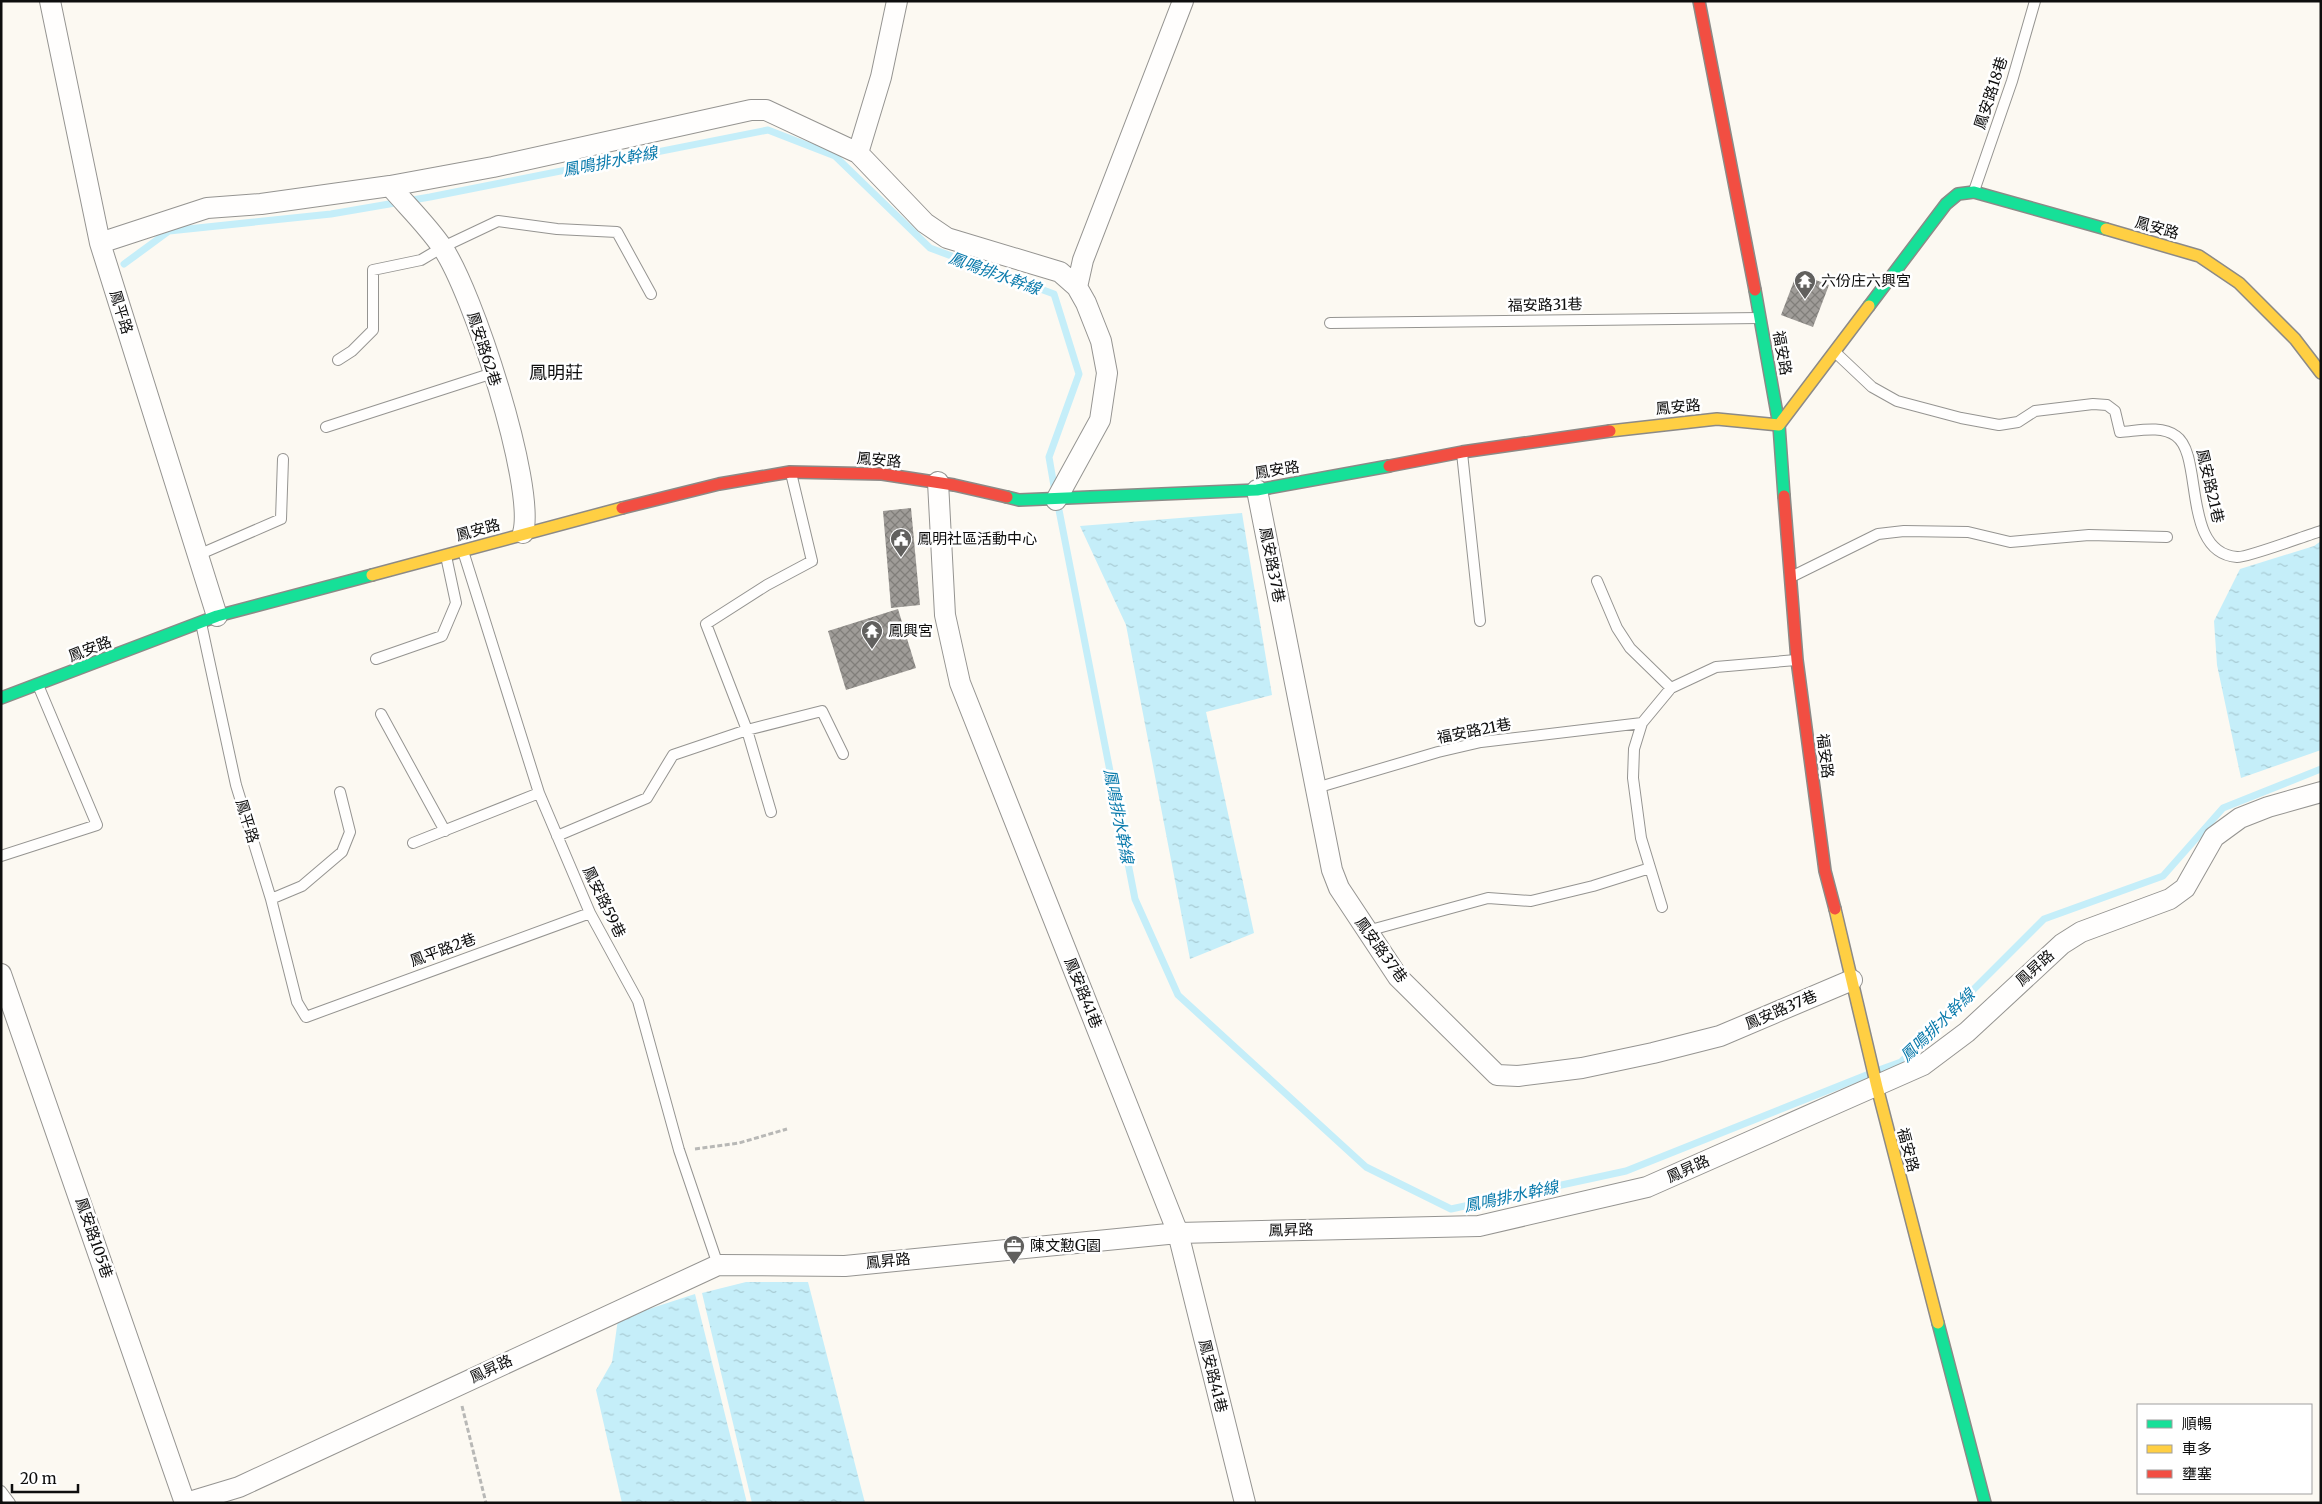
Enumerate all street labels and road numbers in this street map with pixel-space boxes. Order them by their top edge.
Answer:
street label: 鳳安路18巷 [1970,54,2011,132]
street label: 鳳安路 [2133,212,2181,243]
street label: 鳳平路 [106,288,137,336]
street label: 福安路31巷 [1507,294,1583,315]
street label: 鳳安路62巷 [463,309,505,389]
street label: 福安路 [1769,329,1796,377]
street label: 鳳安路 [1655,395,1701,418]
street label: 鳳安路21巷 [2193,447,2228,525]
street label: 鳳安路 [856,448,902,471]
street label: 鳳安路 [1253,457,1301,482]
street label: 鳳安路 [454,515,502,545]
street label: 鳳安路37巷 [1256,525,1289,604]
street label: 鳳安路 [65,632,114,665]
street label: 福安路21巷 [1435,714,1513,747]
street label: 福安路 [1813,732,1838,779]
street label: 鳳平路 [232,797,263,845]
street label: 鳳安路59巷 [579,863,630,941]
street label: 鳳安路37巷 [1351,913,1412,986]
street label: 鳳平路2巷 [407,929,478,970]
street label: 鳳昇路 [2012,946,2058,990]
street label: 鳳安路41巷 [1061,955,1106,1031]
street label: 鳳安路37巷 [1742,986,1820,1033]
street label: 福安路 [1893,1126,1923,1174]
street label: 鳳昇路 [1663,1151,1712,1186]
street label: 鳳安路105巷 [72,1195,117,1281]
street label: 鳳昇路 [1268,1220,1314,1239]
street label: 鳳昇路 [865,1249,911,1272]
street label: 鳳安路41巷 [1195,1337,1232,1415]
street label: 鳳昇路 [466,1350,515,1387]

